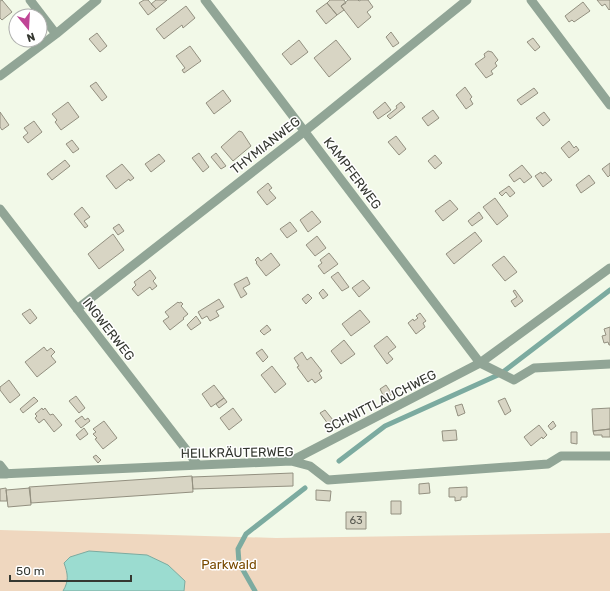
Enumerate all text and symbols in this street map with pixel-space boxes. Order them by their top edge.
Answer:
north arrow [8,8,48,48]
text: N [25,30,37,44]
street label: THYMIANWEG [228,114,303,177]
street label: KAMPFERWEG [321,134,385,212]
street label: INGWERWEG [80,295,138,364]
street label: SCHNITTLAUCHWEG [322,367,439,436]
street label: HEILKRÄUTERWEG [180,444,294,461]
house number: 63 [349,514,363,527]
scale bar [10,557,131,583]
park label: Parkwald [201,557,257,572]
text: 50 m [16,564,44,578]

